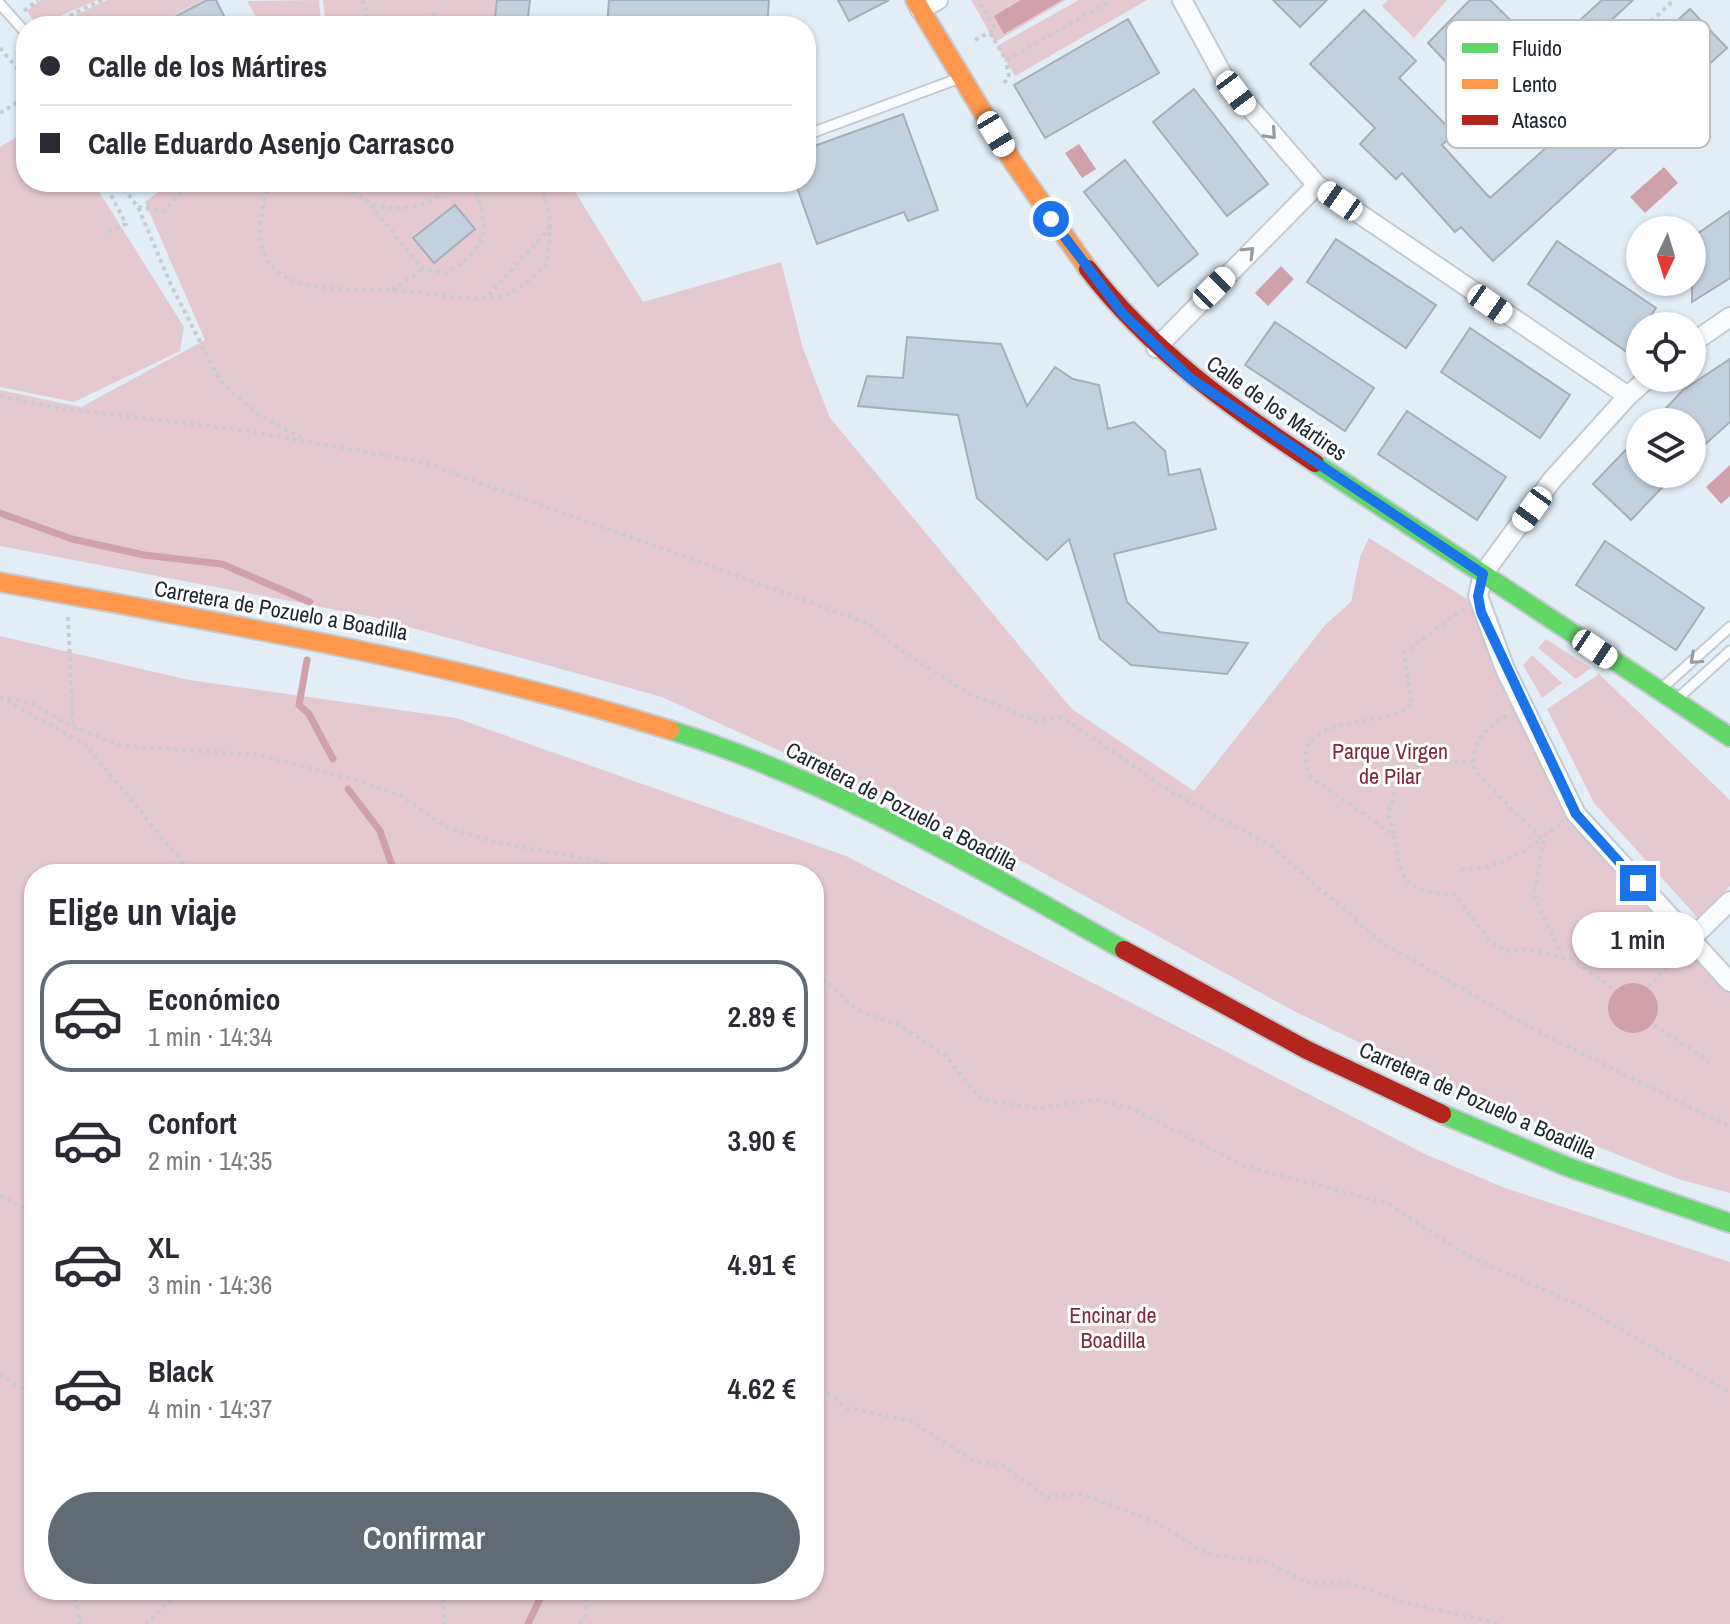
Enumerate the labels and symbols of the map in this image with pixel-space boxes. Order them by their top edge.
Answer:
legend [1446,20,1710,148]
text: Fluido [1512,33,1562,63]
car [1212,67,1260,119]
text: Lento [1512,69,1557,99]
text: Atasco [1511,105,1567,135]
car [973,107,1019,161]
one-way arrow [1261,125,1275,140]
car [1313,177,1367,225]
route start [1033,201,1069,237]
north arrow [1626,216,1706,296]
one-way arrow [1240,247,1254,261]
car [1189,263,1239,313]
car [1463,280,1517,328]
street label: Calle de los Mártires [1201,348,1353,468]
car [1508,483,1556,535]
street label: Carretera de Pozuelo a Boadilla [152,573,410,647]
car [1568,626,1622,672]
one-way arrow [1689,650,1704,664]
street label: Carretera de Pozuelo a Boadilla [781,734,1023,878]
park label: Parque Virgen de Pilar [1332,736,1448,791]
route end [1620,865,1656,901]
callout: 1 min [1572,911,1704,967]
street label: Carretera de Pozuelo a Boadilla [1355,1034,1601,1166]
park label: Encinar de Boadilla [1069,1300,1157,1355]

